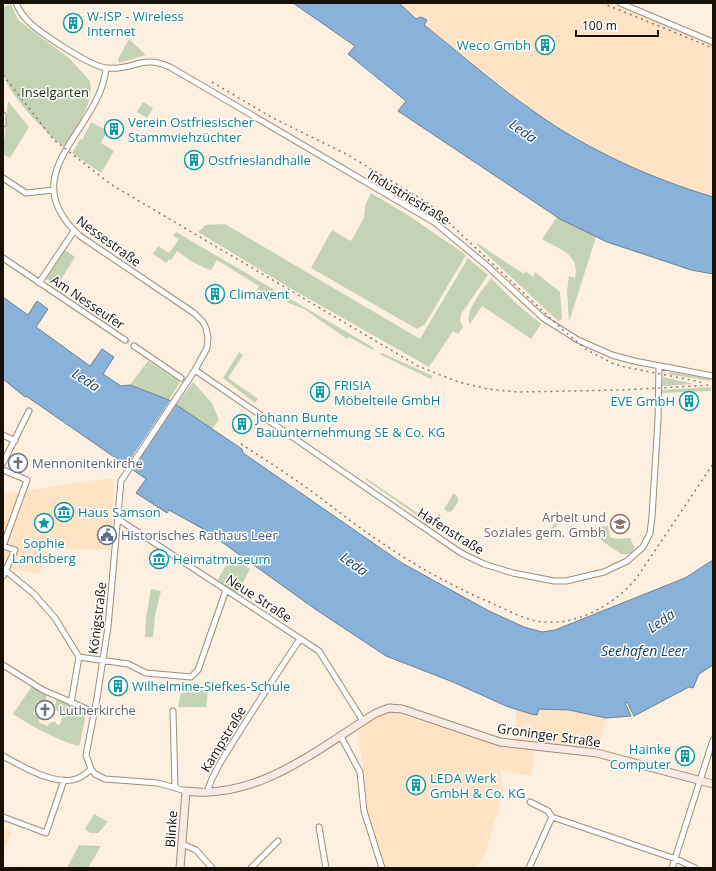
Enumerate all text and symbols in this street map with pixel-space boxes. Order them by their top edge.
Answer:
place label: W-ISP - Wireless Internet [87,7,184,40]
building icon: W-ISP - Wireless Internet [62,12,84,34]
scale bar [576,12,658,38]
text: 100 m [582,17,617,34]
building icon: Weco Gmbh [534,34,556,56]
place label: Weco Gmbh [457,36,531,54]
park label: Inselgarten [21,83,89,101]
place label: Verein Ostfriesischer Stammviehzüchter [128,113,255,146]
water label: Leda [506,114,541,147]
building icon: Verein Ostfriesischer Stammviehzüchter [103,118,125,140]
building icon: Ostfrieslandhalle [183,149,205,171]
place label: Ostfrieslandhalle [208,151,311,169]
street label: Industriestraße [364,165,454,229]
street label: Nessestraße [73,212,145,270]
street label: Am Nesseufer [48,271,129,334]
building icon: Climavent [204,283,226,305]
place label: Climavent [229,285,290,303]
water label: Leda [69,364,104,396]
place label: FRISIA Möbelteile GmbH [334,376,440,409]
building icon: FRISIA Möbelteile GmbH [309,381,331,403]
building icon: EVE GmbH [678,390,700,412]
place label: EVE GmbH [610,392,675,410]
place label: Johann Bunte Bauunternehmung SE & Co. KG [254,408,445,441]
building icon: Johann Bunte Bauunternehmung SE & Co. KG [231,413,253,435]
church icon: Mennonitenkirche [7,452,29,474]
place label: Mennonitenkirche [32,454,143,472]
museum icon: Haus Samson [53,501,75,523]
place label: Haus Samson [78,503,161,521]
street label: Hafenstraße [414,503,488,559]
place label: Arbeit und Soziales gem. Gmbh [484,508,606,541]
place icon: Sophie Landsberg [33,512,55,534]
school or university icon: Arbeit und Soziales gem. Gmbh [609,513,631,535]
public building icon: Historisches Rathaus Leer [96,524,118,546]
place label: Historisches Rathaus Leer [121,526,278,544]
place label: Sophie Landsberg [12,534,76,567]
water label: Leda [337,547,372,580]
museum icon: Heimatmuseum [148,548,170,570]
place label: Heimatmuseum [173,550,271,568]
street label: Neue Straße [222,570,296,626]
street label: Königstraße [84,581,110,655]
water label: Leda [643,604,678,637]
water label: Seehafen Leer [601,641,688,660]
building icon: Wilhelmine-Siefkes-Schule [107,675,129,697]
place label: Wilhelmine-Siefkes-Schule [132,677,290,695]
church icon: Lutherkirche [34,699,56,721]
place label: Lutherkirche [59,701,136,719]
street label: Kampstraße [196,703,250,775]
street label: Groninger Straße [496,719,602,751]
place label: Hainke Computer [610,740,672,773]
building icon: Hainke Computer [674,745,696,767]
place label: LEDA Werk GmbH & Co. KG [430,769,525,802]
building icon: LEDA Werk GmbH & Co. KG [405,774,427,796]
street label: Blinke [161,810,181,848]

